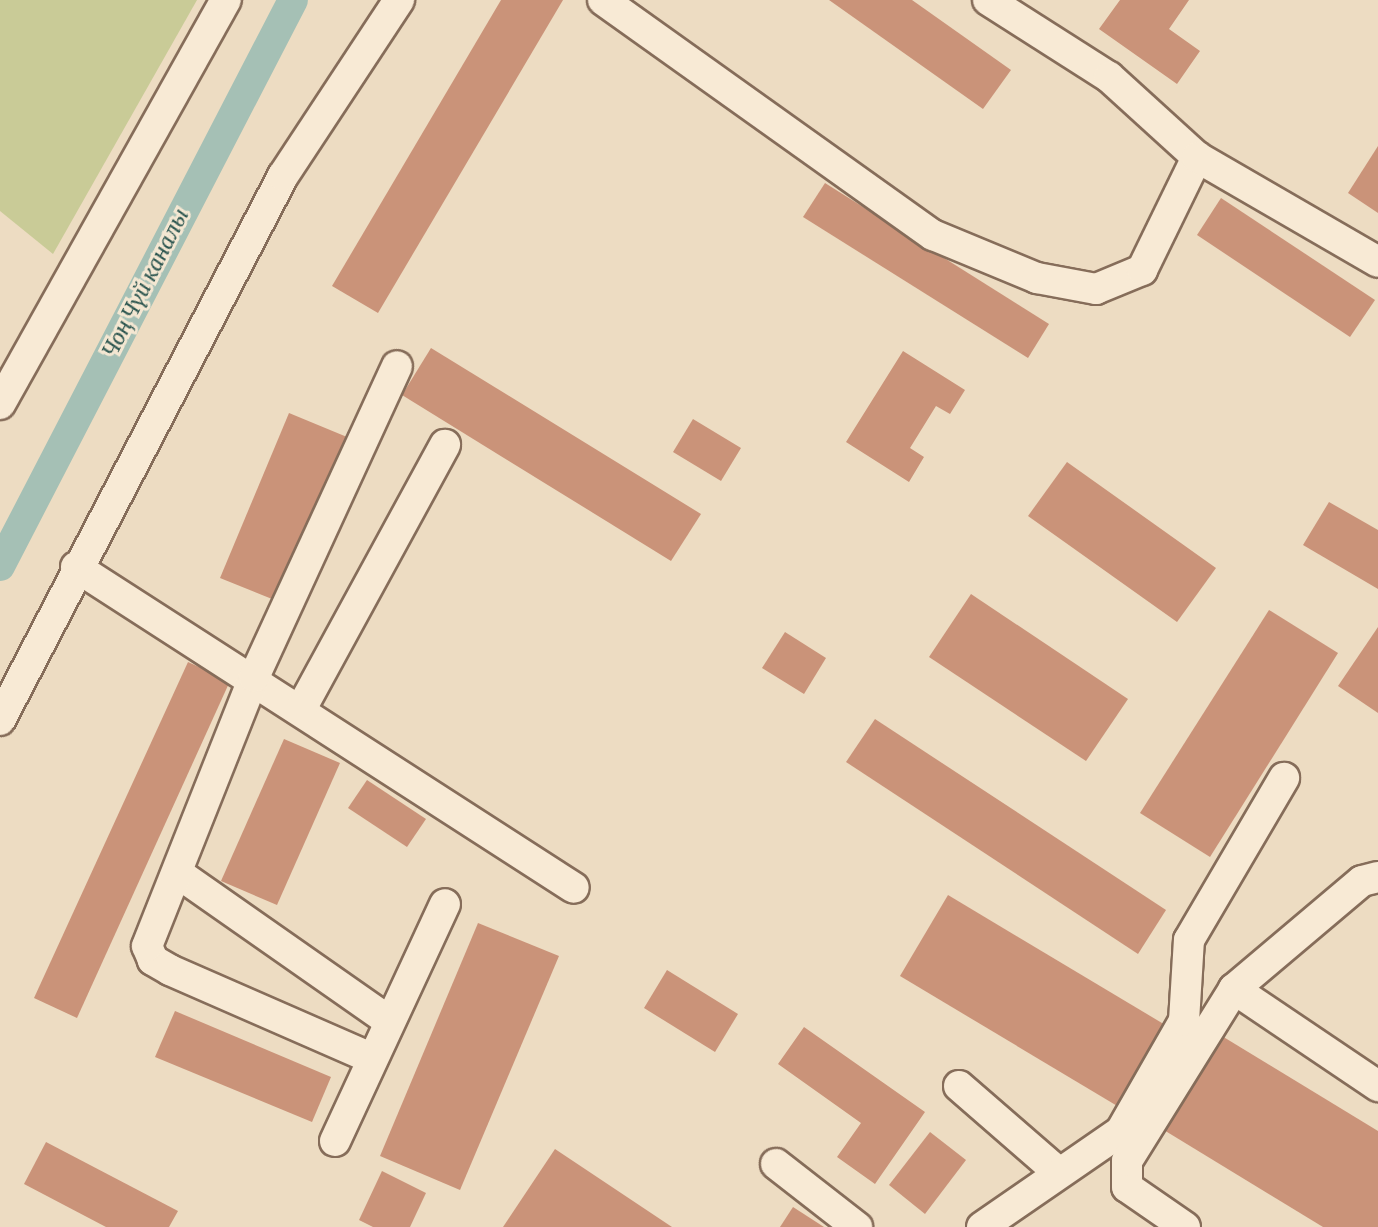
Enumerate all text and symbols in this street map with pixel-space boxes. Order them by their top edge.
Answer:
water label: Чоң Чүй каналы [98,205,194,361]

